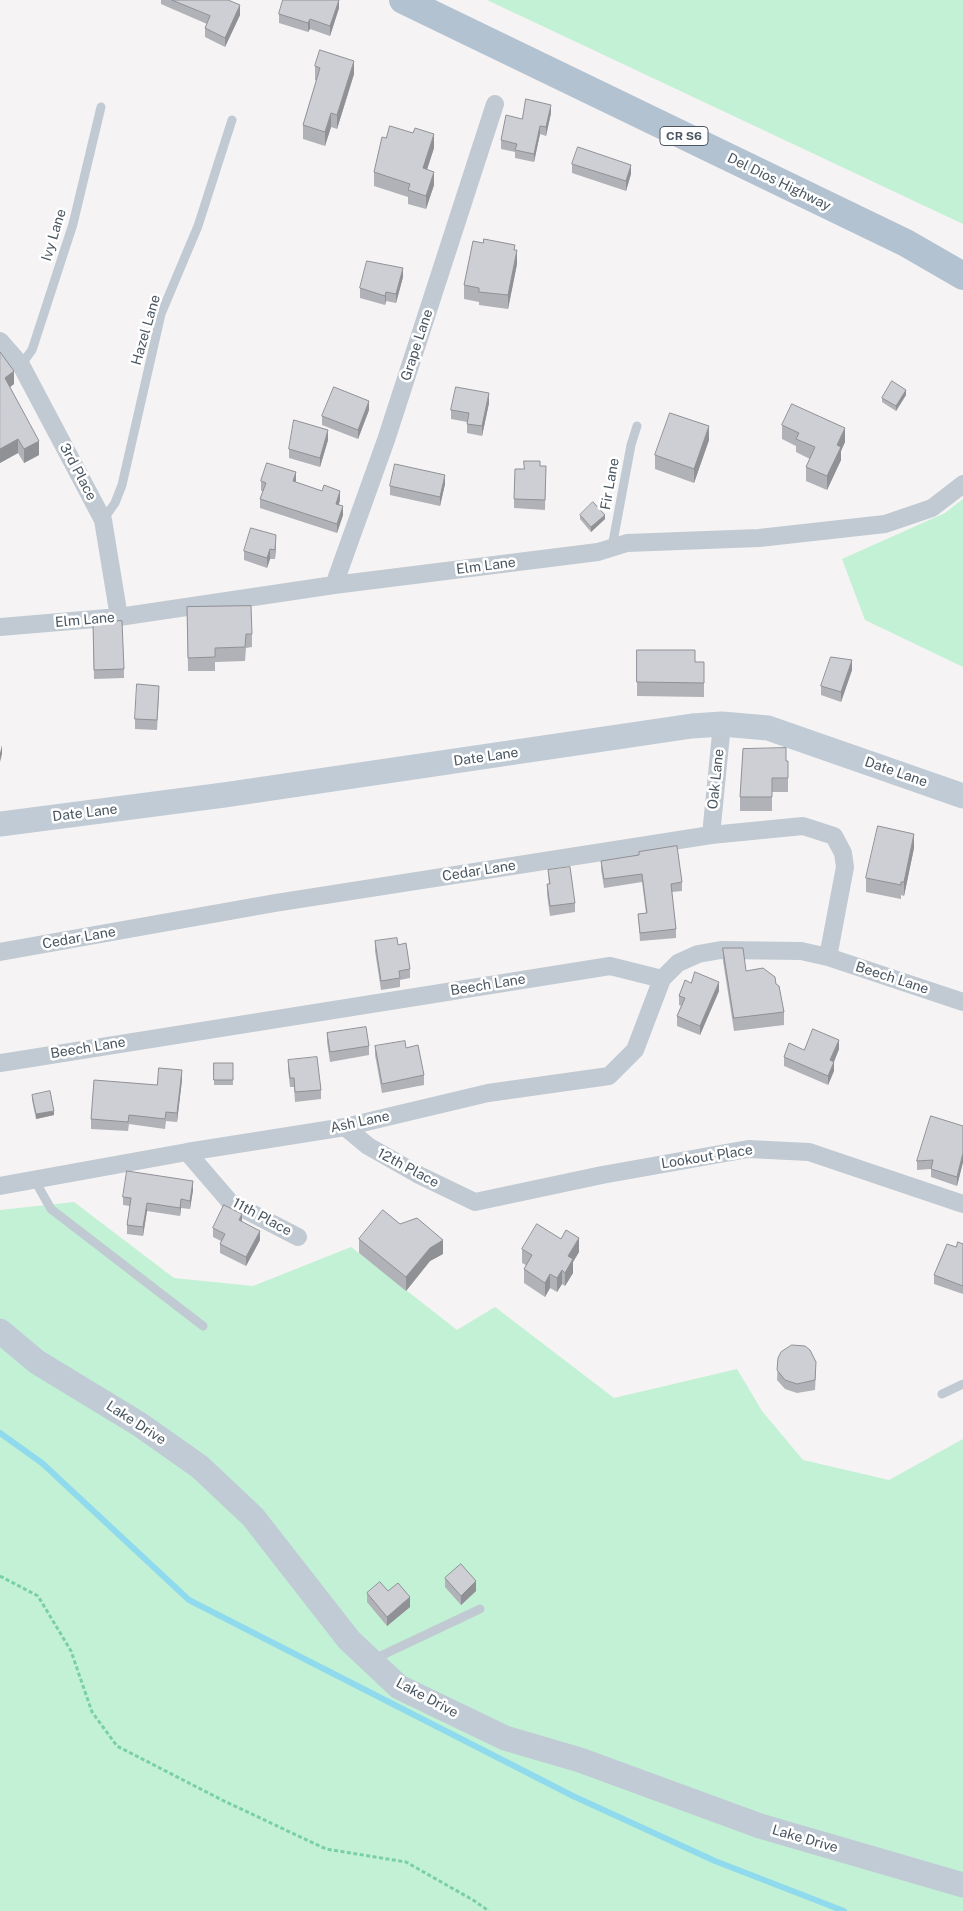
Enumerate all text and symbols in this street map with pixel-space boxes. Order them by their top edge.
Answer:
road number: CR S6 [660,126,708,146]
street label: Del Dios Highway [724,150,834,214]
street label: Ivy Lane [38,207,70,263]
street label: Hazel Lane [128,293,164,367]
street label: Grape Lane [398,307,436,383]
street label: 3rd Place [56,441,100,503]
street label: Fir Lane [597,457,623,511]
street label: Elm Lane [455,554,517,578]
street label: Elm Lane [54,609,116,631]
street label: Date Lane [452,744,520,770]
street label: Oak Lane [704,748,728,810]
street label: Date Lane [862,753,930,791]
street label: Date Lane [52,801,118,825]
street label: Cedar Lane [441,857,517,885]
street label: Cedar Lane [41,923,117,953]
street label: Beech Lane [853,958,931,998]
street label: Beech Lane [449,971,527,999]
street label: Beech Lane [49,1034,127,1062]
street label: Ash Lane [329,1108,391,1136]
street label: Lookout Place [660,1141,754,1173]
street label: 12th Place [374,1145,442,1191]
street label: 11th Place [230,1194,294,1240]
street label: Lake Drive [103,1397,169,1449]
street label: Lake Drive [393,1675,461,1721]
street label: Lake Drive [770,1822,840,1856]

